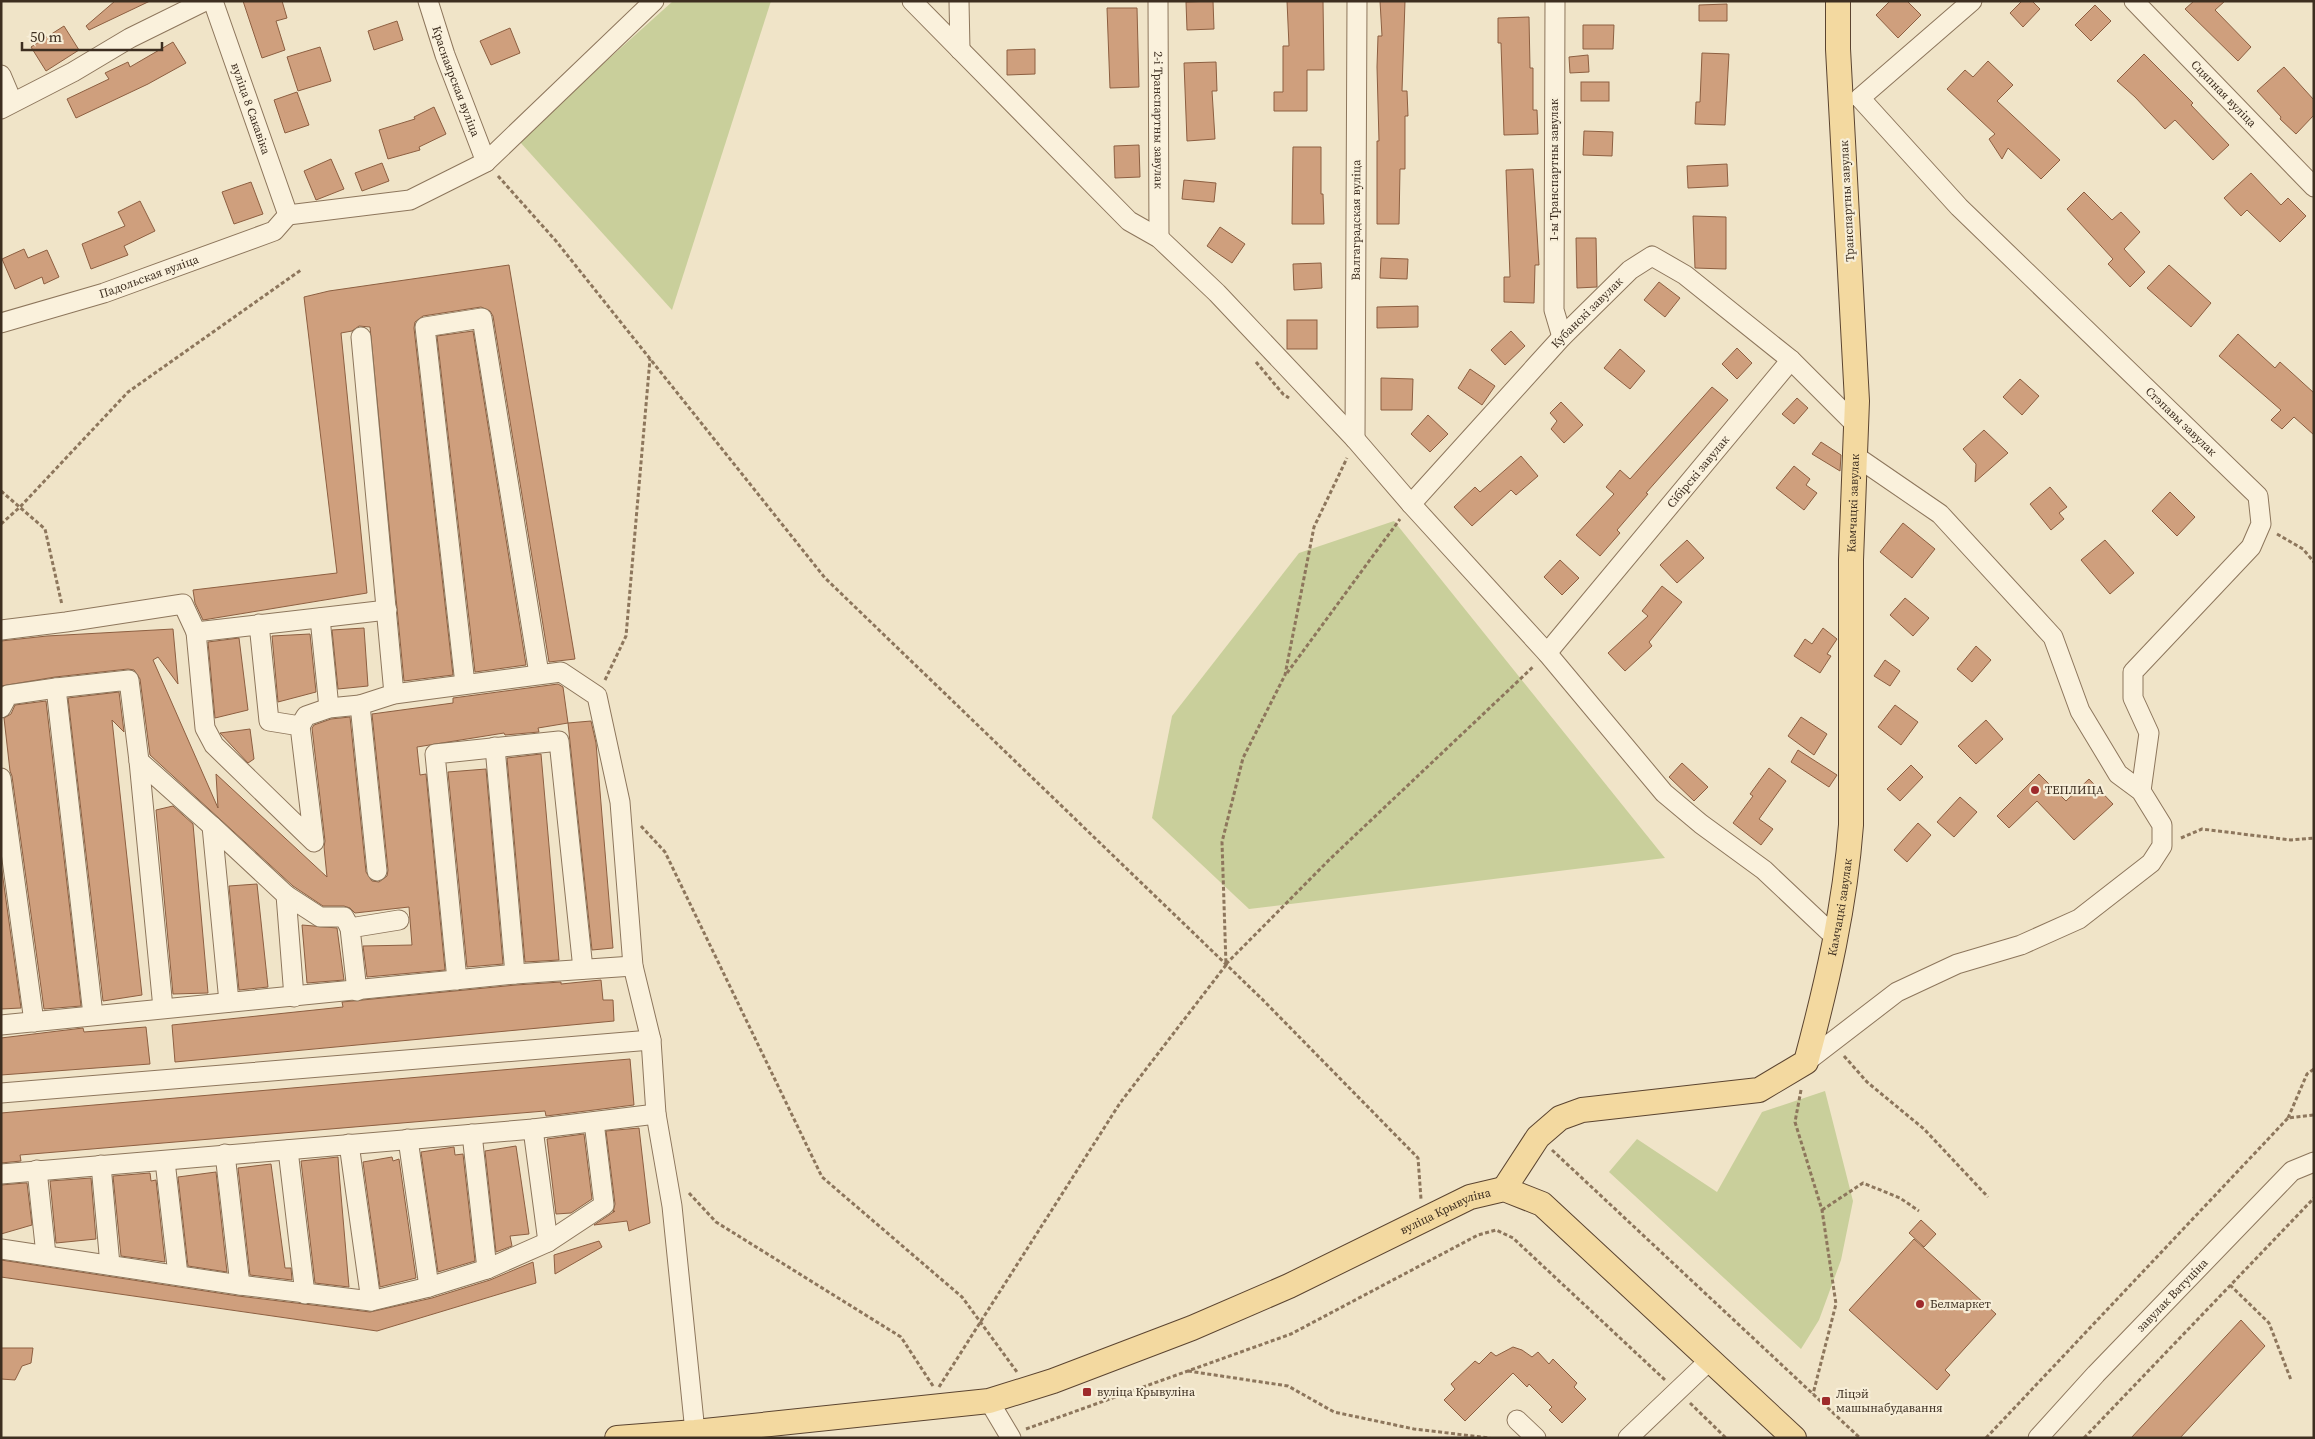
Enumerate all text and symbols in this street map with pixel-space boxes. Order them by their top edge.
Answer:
scale bar [22,20,162,52]
street label: Краснаярская вуліца [428,24,484,140]
text: 50 m [30,26,62,47]
street label: 2-і Транспартны завулак [1150,51,1167,189]
street label: Сцяпная вуліца [2187,57,2261,131]
street label: вуліца 8 Сакавіка [227,61,274,157]
street label: 1-ы Транспартны завулак [1546,98,1562,241]
street label: Транспартны завулак [1836,140,1858,262]
street label: Валгаградская вуліца [1348,159,1364,280]
street label: Падольская вуліца [97,251,202,302]
street label: Кубанскі завулак [1548,273,1627,352]
street label: Стэпавы завулак [2142,383,2220,460]
street label: Сібірскі завулак [1663,432,1733,511]
street label: Камчацкі завулак [1843,453,1863,553]
place label: ТЕПЛИЦА [2045,782,2104,798]
marker: ТЕПЛИЦА [2029,784,2041,796]
street label: Камчацкі завулак [1824,857,1856,957]
street label: вуліца Крывуліна [1397,1184,1493,1238]
street label: завулак Ватуціна [2133,1254,2212,1335]
place label: Белмаркет [1930,1296,1992,1312]
marker: Белмаркет [1914,1298,1926,1310]
place label: вуліца Крывуліна [1097,1384,1196,1400]
marker: вуліца Крывуліна [1081,1386,1093,1398]
place label: Ліцэй машынабудавання [1836,1386,1943,1416]
marker: Ліцэй машынабудавання [1820,1395,1832,1407]

